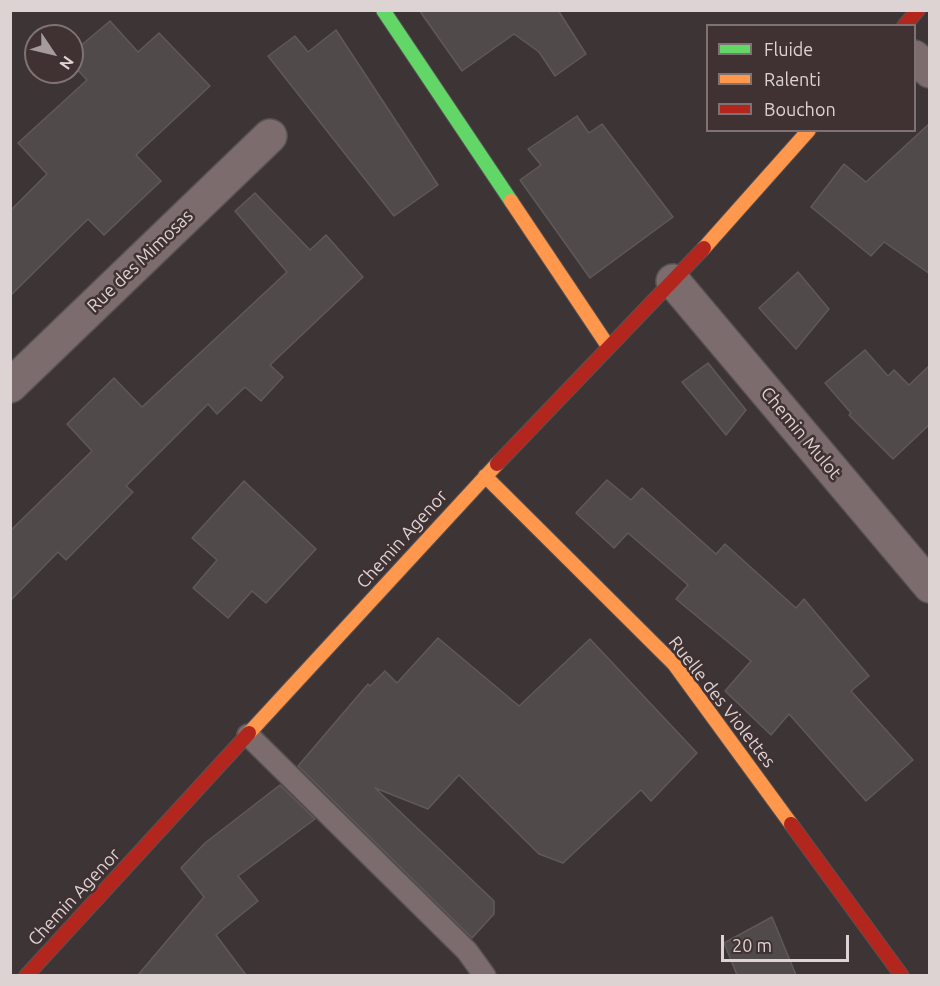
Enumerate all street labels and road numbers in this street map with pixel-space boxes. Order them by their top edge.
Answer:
street label: Rue des Mimosas [83,205,197,317]
street label: Chemin Mulot [756,382,846,484]
street label: Chemin Agenor [352,485,452,593]
street label: Ruelle des Violettes [664,632,780,772]
street label: Chemin Agenor [23,844,125,950]

